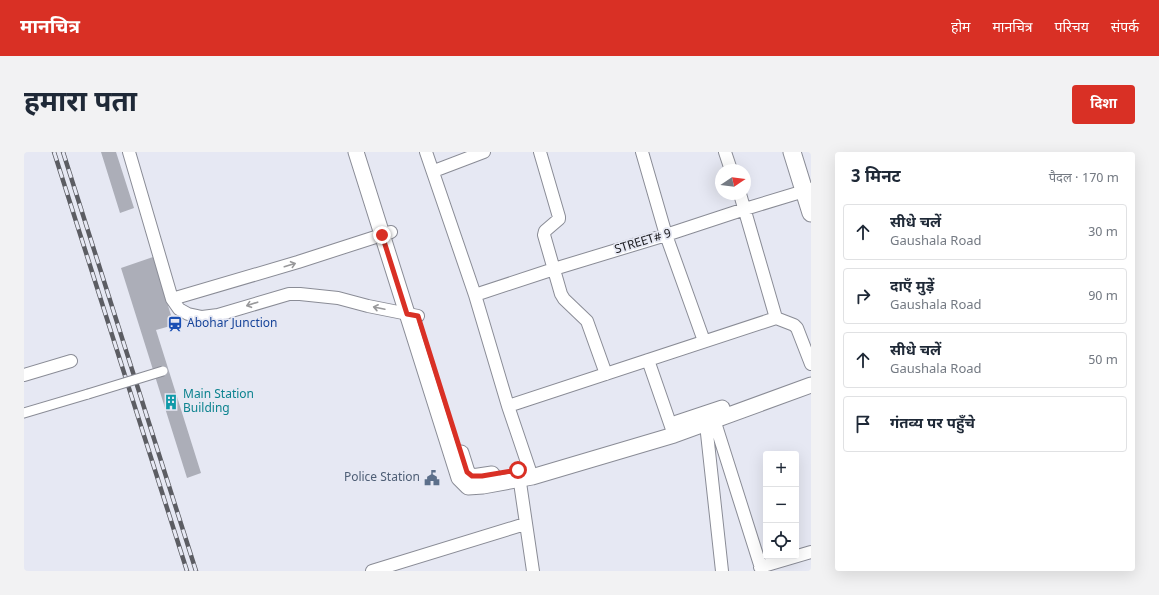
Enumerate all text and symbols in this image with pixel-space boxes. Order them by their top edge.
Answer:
text: मानचित्र [20,16,80,41]
text: होम [951,19,970,38]
text: मानचित्र [992,19,1033,38]
text: परिचय [1055,19,1089,38]
text: संपर्क [1111,19,1139,38]
button: दिशा [1072,85,1135,124]
text: हमारा पता [24,86,137,122]
north arrow [715,164,751,200]
text: 3 मिनट [851,167,901,189]
text: पैदल · 170 m [1049,170,1119,187]
text: सीधे चलें [890,214,941,233]
icon: ahead [852,221,874,243]
text: 30 m [1088,224,1118,241]
route end [373,226,391,244]
street label: STREET# 9 [613,226,674,258]
text: Gaushala Road [890,233,982,250]
one-way arrow [284,261,297,268]
text: दाएँ मुड़ें [890,278,934,297]
icon: right [852,285,874,307]
text: 90 m [1088,288,1118,305]
text: Gaushala Road [890,297,982,314]
one-way arrow [246,301,259,308]
one-way arrow [373,304,386,312]
station icon: Abohar Junction [166,315,184,333]
place label: Abohar Junction [187,316,278,332]
text: सीधे चलें [890,342,941,361]
icon: ahead [852,349,874,371]
text: 50 m [1088,352,1118,369]
text: Gaushala Road [890,361,982,378]
place label: Main Station Building [183,387,254,417]
building icon: Main Station Building [162,393,180,411]
icon: arrive [852,413,874,435]
text: गंतव्य पर पहुँचे [890,415,975,434]
map controls [763,451,799,559]
button: + [763,451,799,487]
route start [509,461,527,479]
public building icon: Police Station [423,469,441,487]
place label: Police Station [344,470,420,486]
button: − [763,487,799,523]
button: locate [763,523,799,559]

